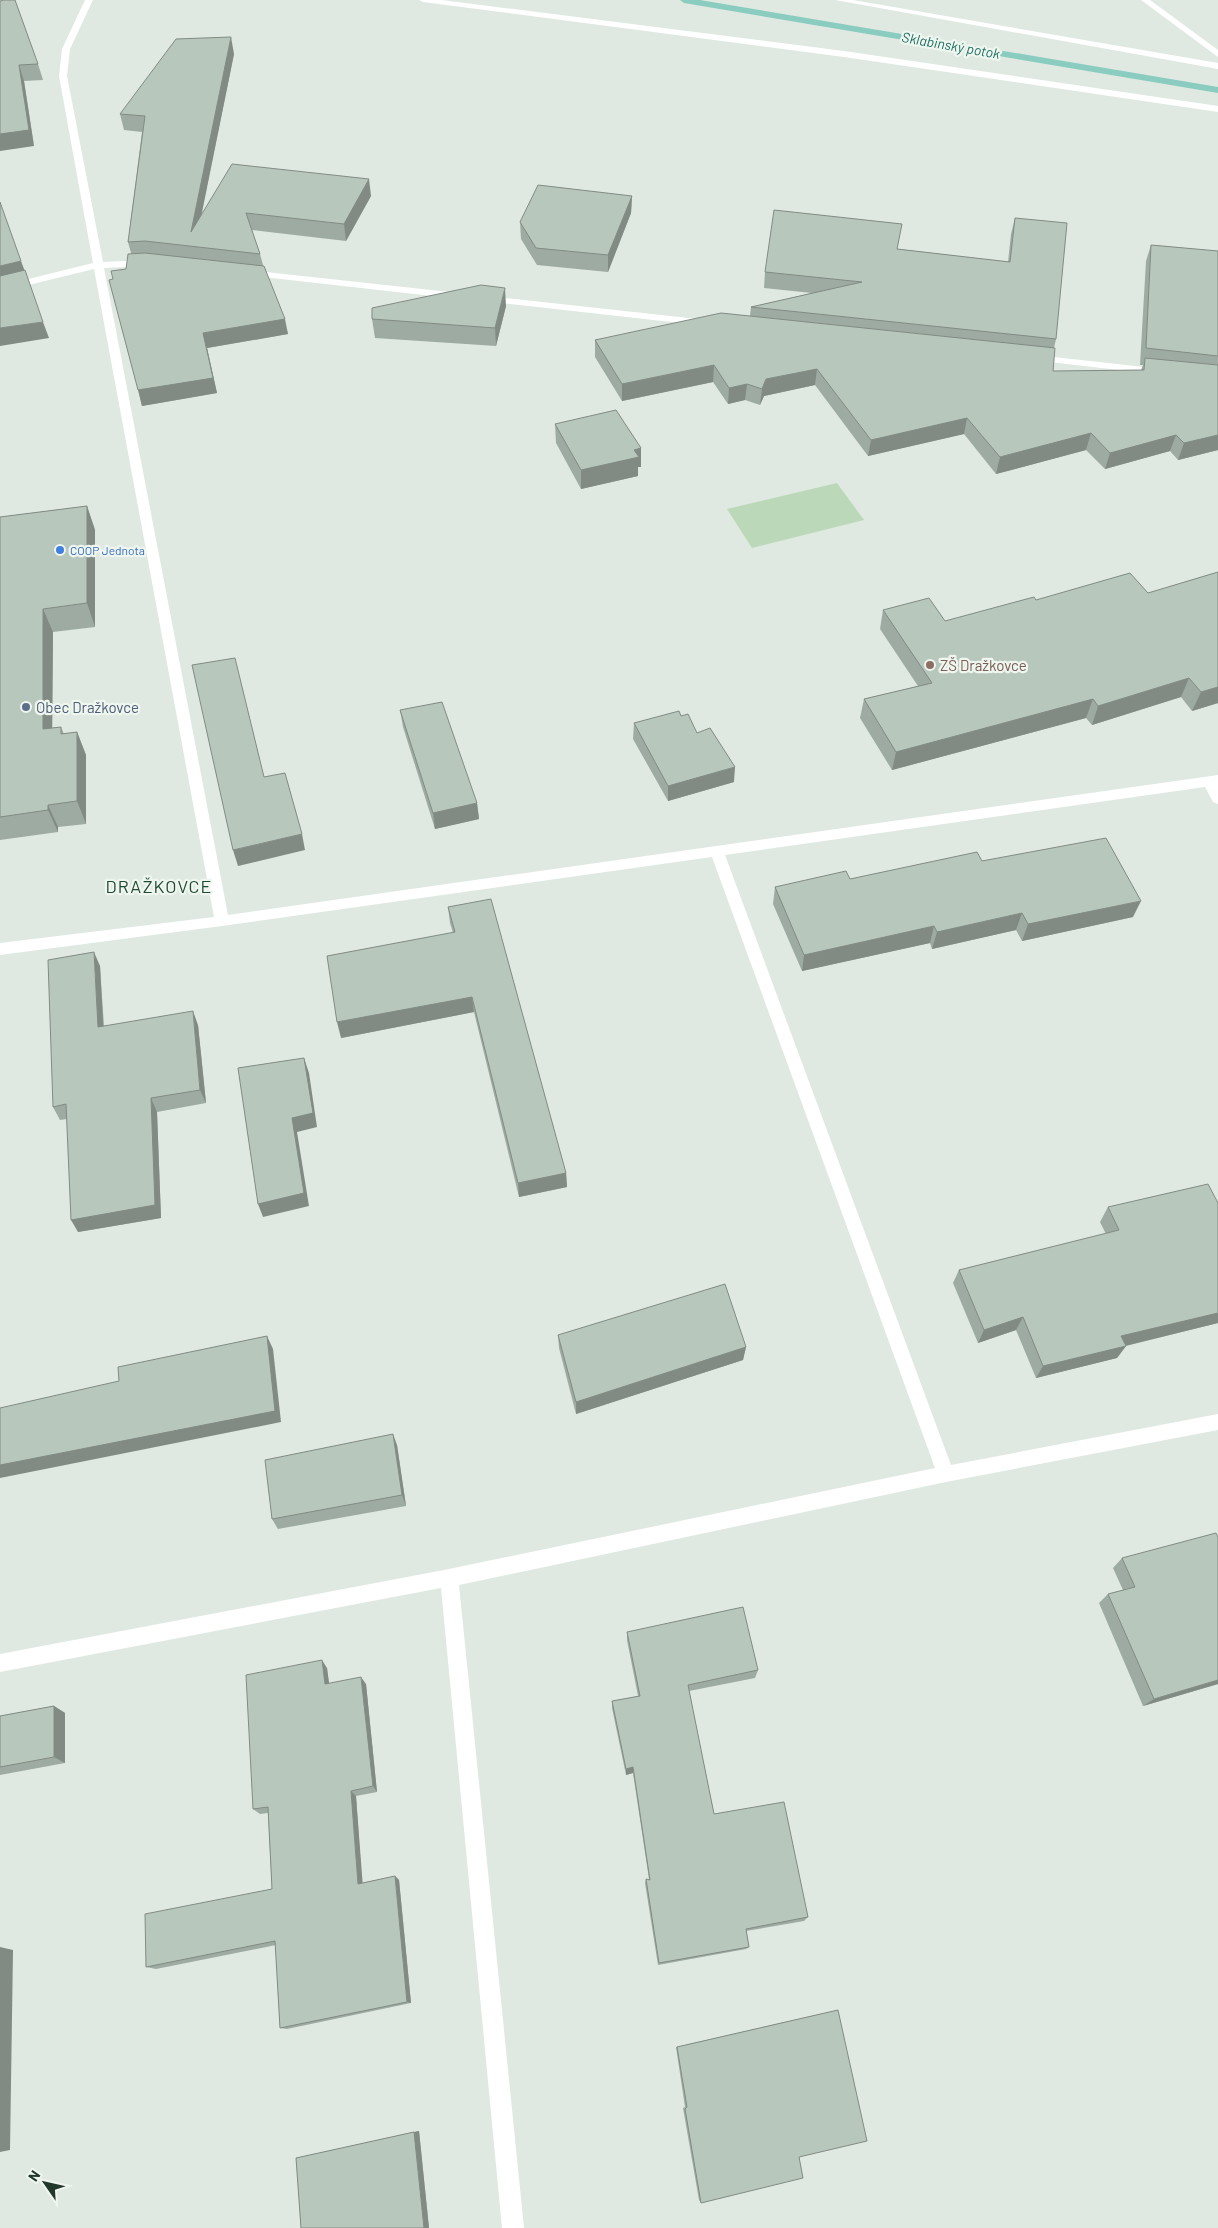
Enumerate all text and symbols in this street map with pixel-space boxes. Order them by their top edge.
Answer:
water label: Sklabinský potok [901,28,1002,62]
place label: COOP Jednota [70,543,145,557]
marker: COOP Jednota [54,544,66,556]
place label: ZŠ Dražkovce [940,656,1027,674]
marker: ZŠ Dražkovce [924,659,936,671]
place label: Obec Dražkovce [36,698,139,716]
marker: Obec Dražkovce [20,701,32,713]
district label: DRAŽKOVCE [106,875,212,897]
north arrow [20,2158,70,2208]
text: N [24,2167,43,2184]

